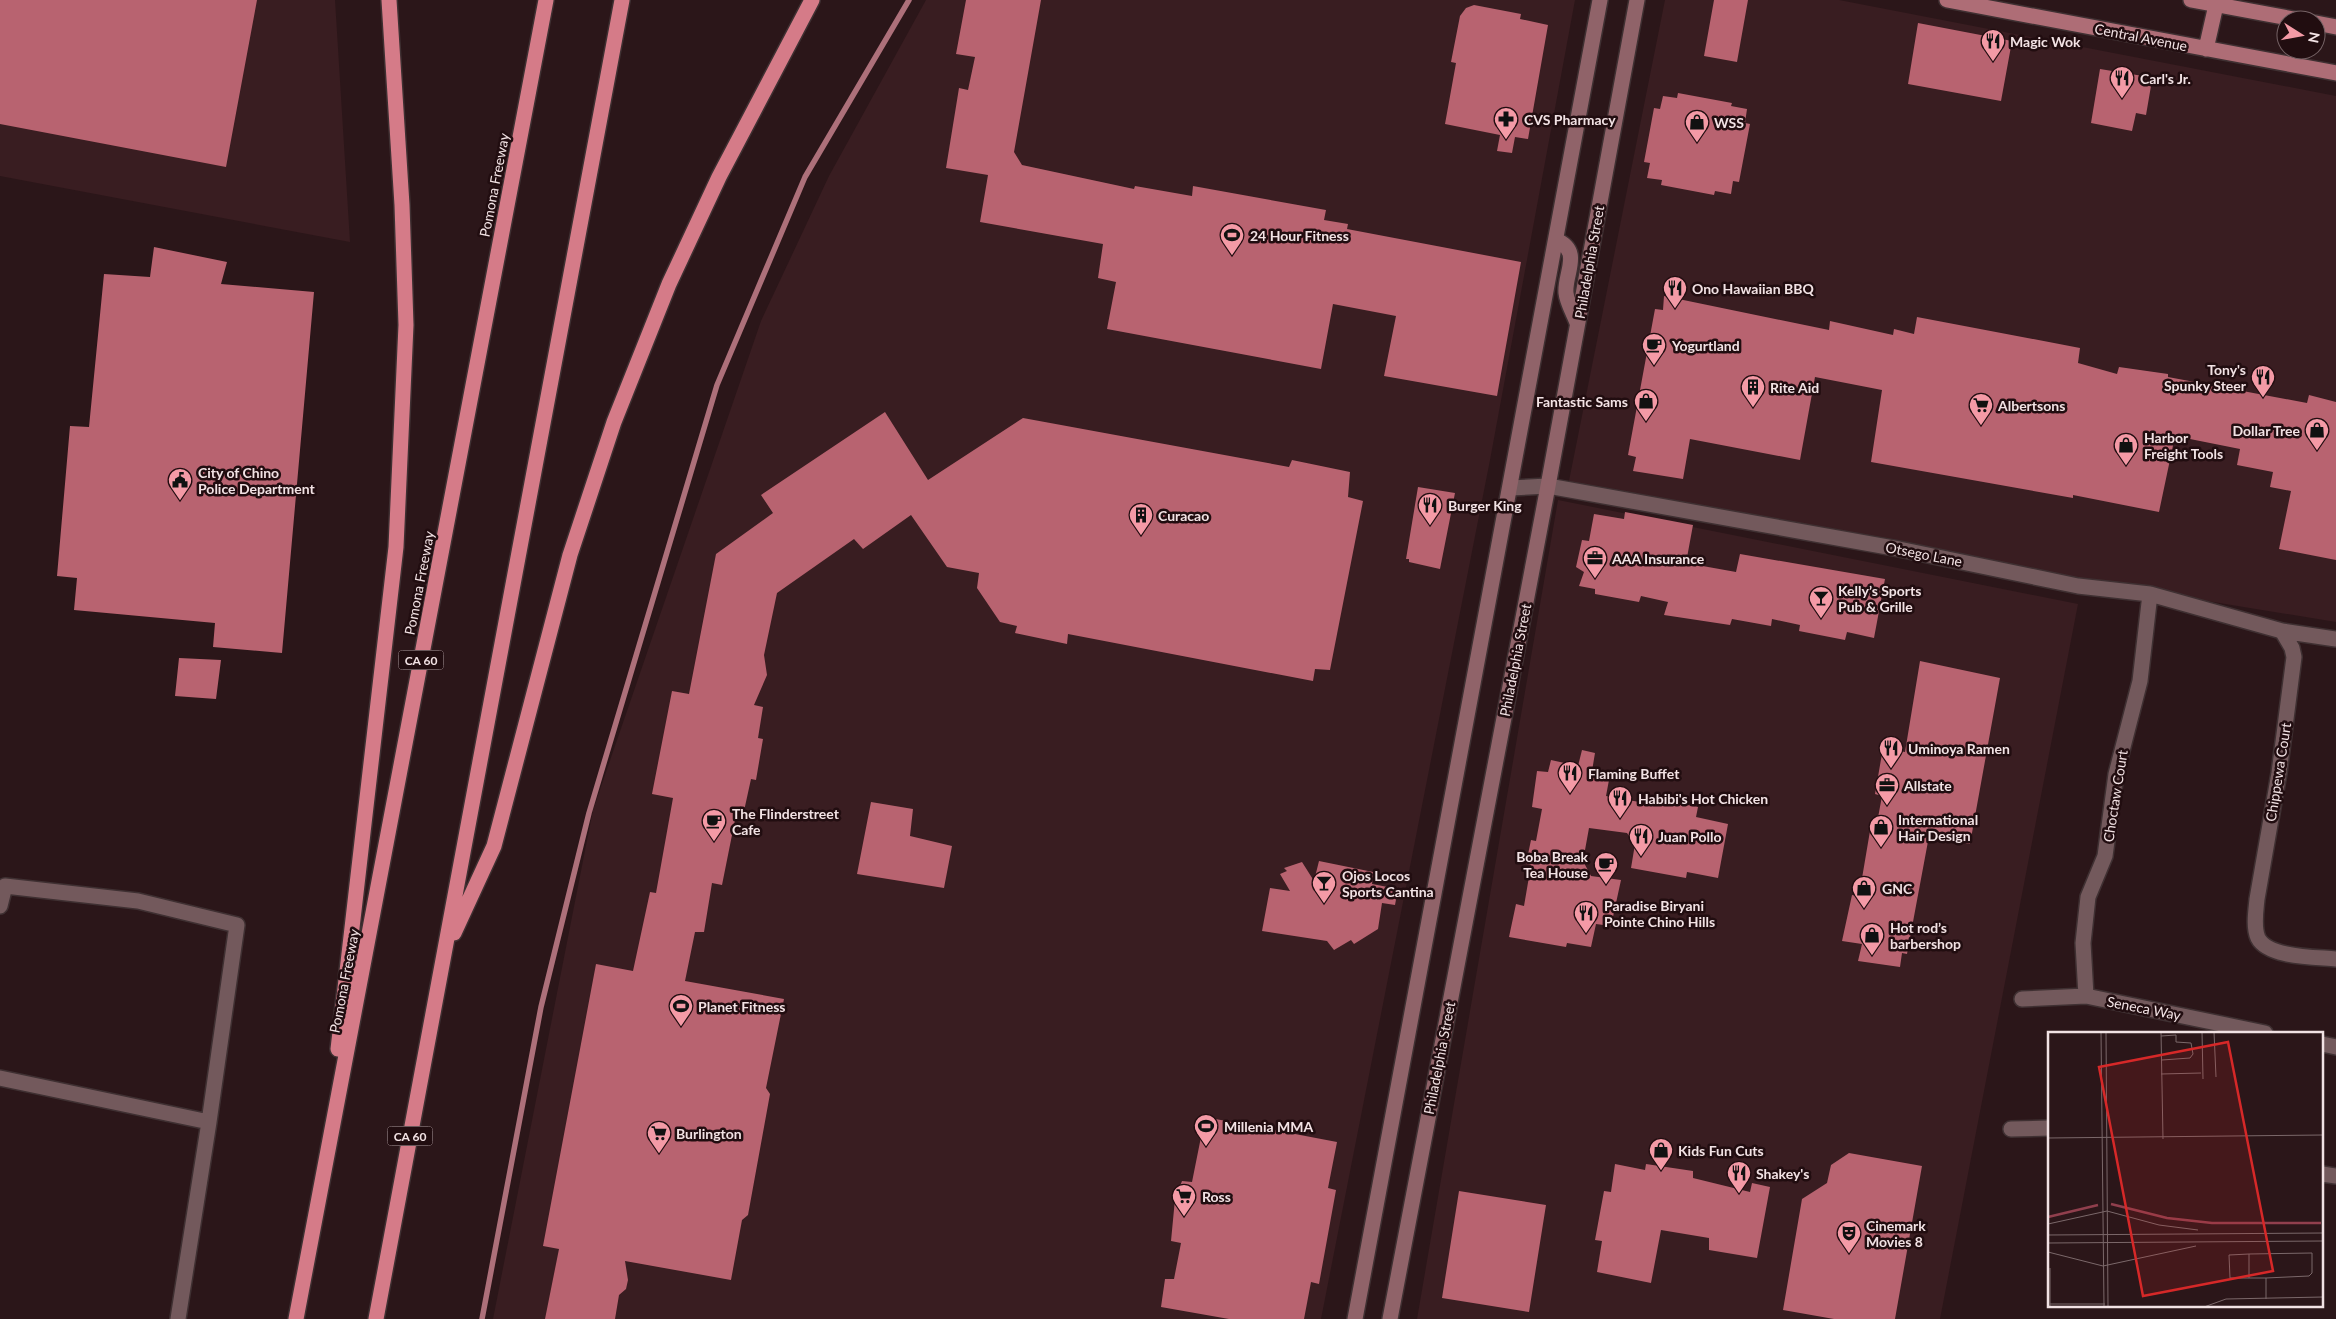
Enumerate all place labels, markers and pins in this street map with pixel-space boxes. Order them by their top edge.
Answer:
restaurant icon: Magic Wok [1980,28,2006,62]
place label: Magic Wok [2010,33,2081,50]
restaurant icon: Carl's Jr. [2109,65,2135,99]
place label: Carl's Jr. [2140,70,2191,87]
pharmacy icon: CVS Pharmacy [1493,106,1519,140]
shop icon: WSS [1684,109,1710,143]
place label: CVS Pharmacy [1524,111,1616,128]
place label: WSS [1714,114,1744,131]
sports icon: 24 Hour Fitness [1219,222,1245,256]
place label: 24 Hour Fitness [1250,227,1349,244]
restaurant icon: Ono Hawaiian BBQ [1662,275,1688,309]
place label: Ono Hawaiian BBQ [1692,280,1814,297]
cafe icon: Yogurtland [1641,332,1667,366]
place label: Yogurtland [1671,337,1740,354]
place label: Tony's Spunky Steer [2164,361,2247,394]
restaurant icon: Tony's Spunky Steer [2250,364,2276,398]
building icon: Rite Aid [1740,374,1766,408]
place label: Rite Aid [1770,379,1819,396]
shop icon: Fantastic Sams [1633,388,1659,422]
supermarket icon: Albertsons [1968,392,1994,426]
place label: Fantastic Sams [1536,393,1628,410]
place label: Albertsons [1997,397,2065,414]
shop icon: Dollar Tree [2304,417,2330,451]
place label: Dollar Tree [2232,422,2301,439]
place label: Harbor Freight Tools [2144,429,2223,462]
shop icon: Harbor Freight Tools [2113,432,2139,466]
place label: City of Chino Police Department [198,464,315,497]
public building icon: City of Chino Police Department [167,467,193,501]
restaurant icon: Burger King [1417,492,1443,526]
place label: Burger King [1448,497,1522,514]
building icon: Curacao [1128,502,1154,536]
place label: Curacao [1158,507,1209,524]
office icon: AAA Insurance [1582,545,1608,579]
place label: AAA Insurance [1611,550,1705,567]
place label: Kelly’s Sports Pub & Grille [1838,582,1921,615]
bar icon: Kelly’s Sports Pub & Grille [1808,585,1834,619]
restaurant icon: Uminoya Ramen [1878,735,1904,769]
place label: Uminoya Ramen [1908,740,2010,757]
restaurant icon: Flaming Buffet [1557,760,1583,794]
place label: Flaming Buffet [1588,765,1680,782]
office icon: Allstate [1874,772,1900,806]
place label: Allstate [1903,777,1952,794]
restaurant icon: Habibi's Hot Chicken [1607,785,1633,819]
place label: Habibi's Hot Chicken [1638,790,1768,807]
place label: The Flinderstreet Cafe [732,805,840,838]
cafe icon: The Flinderstreet Cafe [701,808,727,842]
place label: International Hair Design [1898,811,1978,844]
shop icon: International Hair Design [1868,814,1894,848]
restaurant icon: Juan Pollo [1628,823,1654,857]
place label: Juan Pollo [1658,828,1722,845]
place label: Boba Break Tea House [1516,848,1589,881]
cafe icon: Boba Break Tea House [1593,851,1619,885]
place label: Ojos Locos Sports Cantina [1342,867,1434,900]
bar icon: Ojos Locos Sports Cantina [1311,870,1337,904]
shop icon: GNC [1851,875,1877,909]
place label: GNC [1882,880,1913,897]
place label: Paradise Biryani Pointe Chino Hills [1604,897,1715,930]
restaurant icon: Paradise Biryani Pointe Chino Hills [1573,900,1599,934]
place label: Hot rod’s barbershop [1890,919,1961,952]
shop icon: Hot rod’s barbershop [1859,922,1885,956]
sports icon: Planet Fitness [668,993,694,1027]
place label: Planet Fitness [698,998,786,1015]
sports icon: Millenia MMA [1193,1113,1219,1147]
place label: Millenia MMA [1224,1118,1314,1135]
supermarket icon: Burlington [646,1120,672,1154]
place label: Burlington [676,1125,742,1142]
shop icon: Kids Fun Cuts [1648,1137,1674,1171]
place label: Kids Fun Cuts [1678,1142,1764,1159]
restaurant icon: Shakey's [1726,1160,1752,1194]
place label: Shakey's [1756,1165,1809,1182]
supermarket icon: Ross [1171,1183,1197,1217]
place label: Ross [1202,1188,1231,1205]
place label: Cinemark Movies 8 [1866,1217,1926,1250]
theatre icon: Cinemark Movies 8 [1836,1220,1862,1254]

